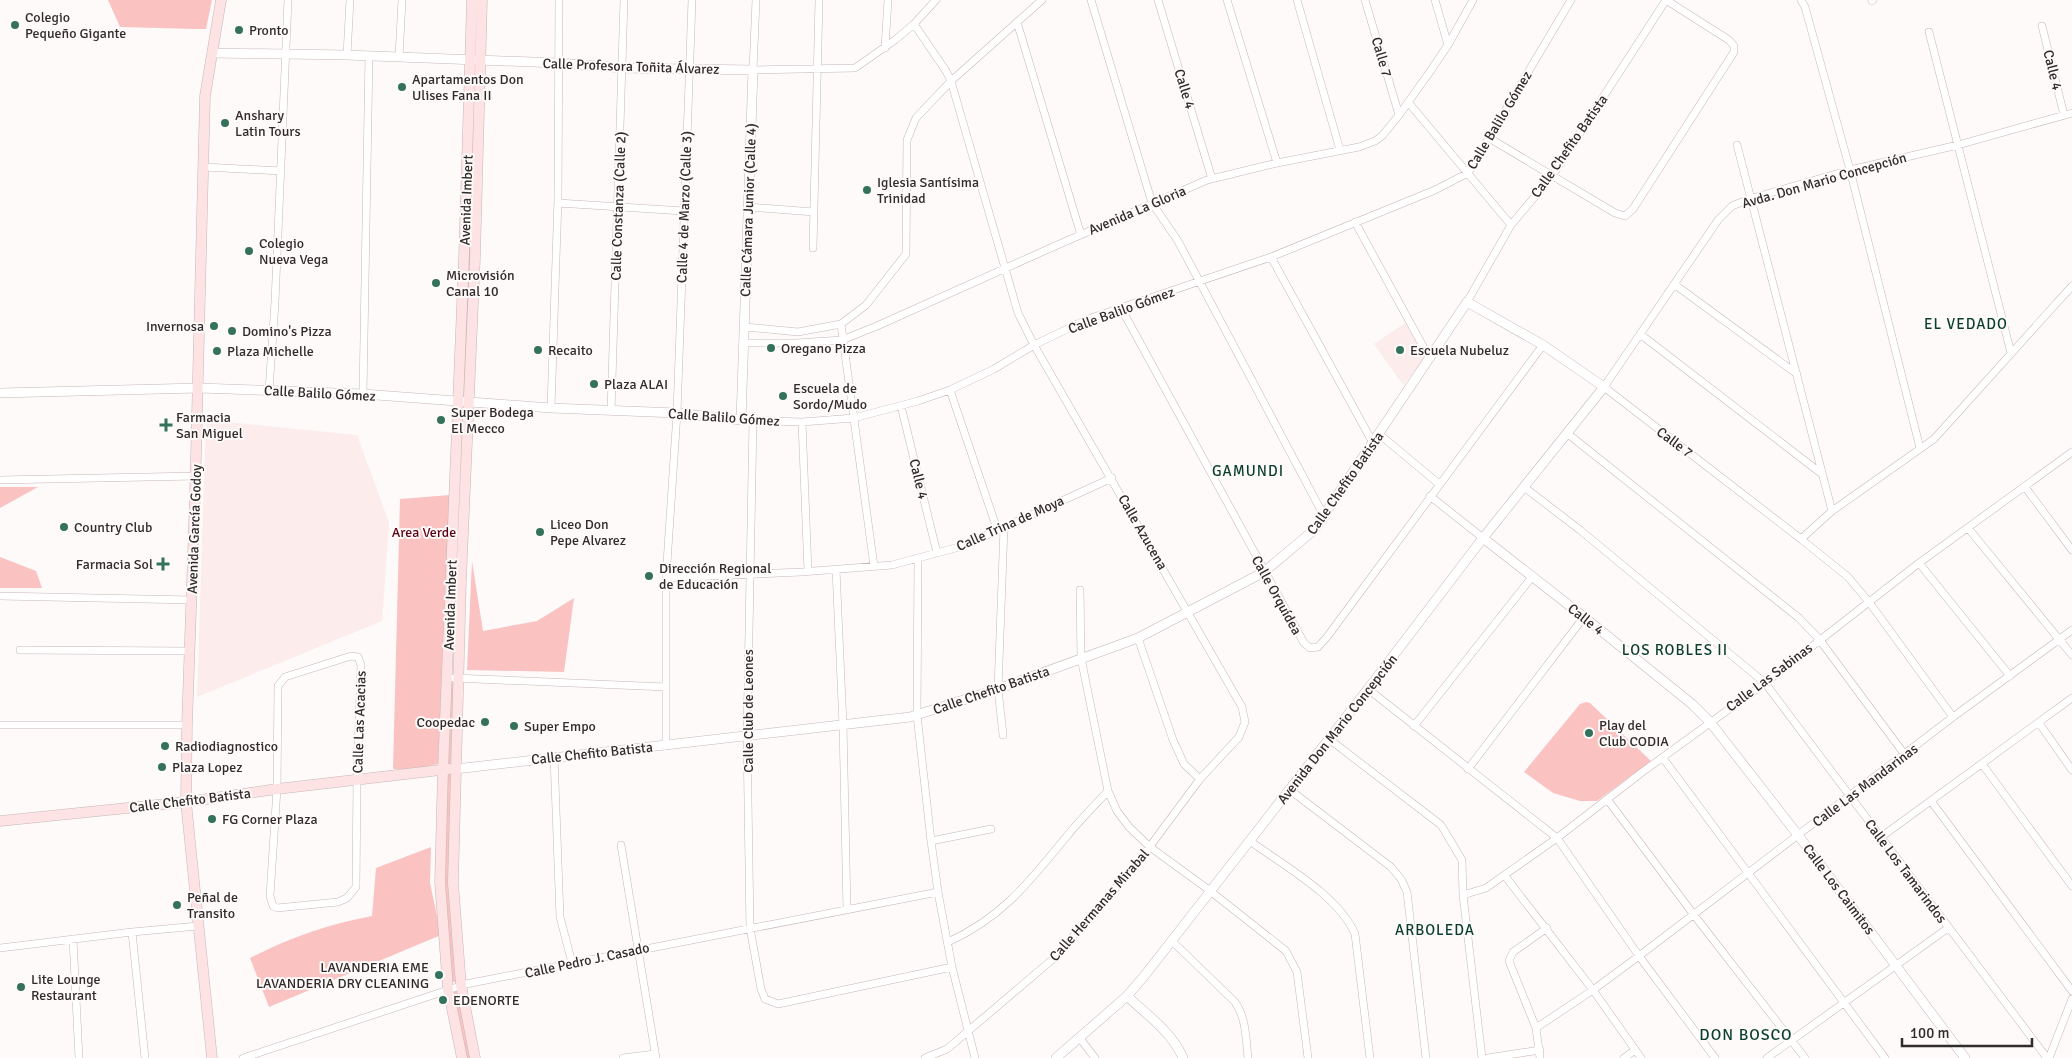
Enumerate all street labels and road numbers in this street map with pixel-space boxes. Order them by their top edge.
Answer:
street label: Calle 7 [1368,35,1395,79]
street label: Calle 4 [2039,48,2066,93]
street label: Calle Profesora Toñita Álvarez [542,55,720,78]
street label: Calle 4 [1170,67,1199,112]
street label: Calle Balilo Gómez [1463,68,1536,173]
street label: Calle Chefito Batista [1527,91,1611,201]
street label: Calle Cámara Junior (Calle 4) [737,123,760,297]
street label: Calle Constanza (Calle 2) [607,131,630,281]
street label: Calle 4 de Marzo (Calle 3) [673,131,696,283]
street label: Avda. Don Mario Concepción [1740,149,1908,212]
street label: Avenida Imbert [456,154,477,246]
street label: Avenida La Gloria [1086,182,1189,239]
street label: Calle Balilo Gómez [1066,283,1177,338]
street label: Calle Balilo Gómez [264,382,376,405]
street label: Calle Balilo Gómez [668,405,780,430]
street label: Calle 7 [1653,423,1696,462]
street label: Calle Chefito Batista [1303,428,1387,538]
street label: Calle 4 [905,457,932,502]
street label: Avenida García Godoy [184,464,205,594]
street label: Calle Trina de Moya [954,492,1067,555]
street label: Calle Azucena [1114,492,1171,573]
street label: Calle Orquídea [1248,553,1305,638]
street label: Avenida Imbert [440,559,461,651]
street label: Calle 4 [1564,600,1607,639]
street label: Calle Las Sabinas [1723,639,1816,715]
street label: Calle Club de Leones [740,649,757,773]
street label: Avenida Don Mario Concepción [1274,651,1401,808]
street label: Calle Chefito Batista [931,663,1052,718]
street label: Calle Las Acacias [349,670,370,774]
street label: Calle Chefito Batista [530,739,654,768]
street label: Calle Las Mandarinas [1809,740,1921,831]
street label: Calle Chefito Batista [128,785,252,816]
street label: Calle Los Tamarindos [1861,816,1950,927]
street label: Calle Los Caimitos [1799,841,1878,938]
street label: Calle Hermanas Mirabal [1046,846,1153,965]
street label: Calle Pedro J. Casado [523,939,651,982]

